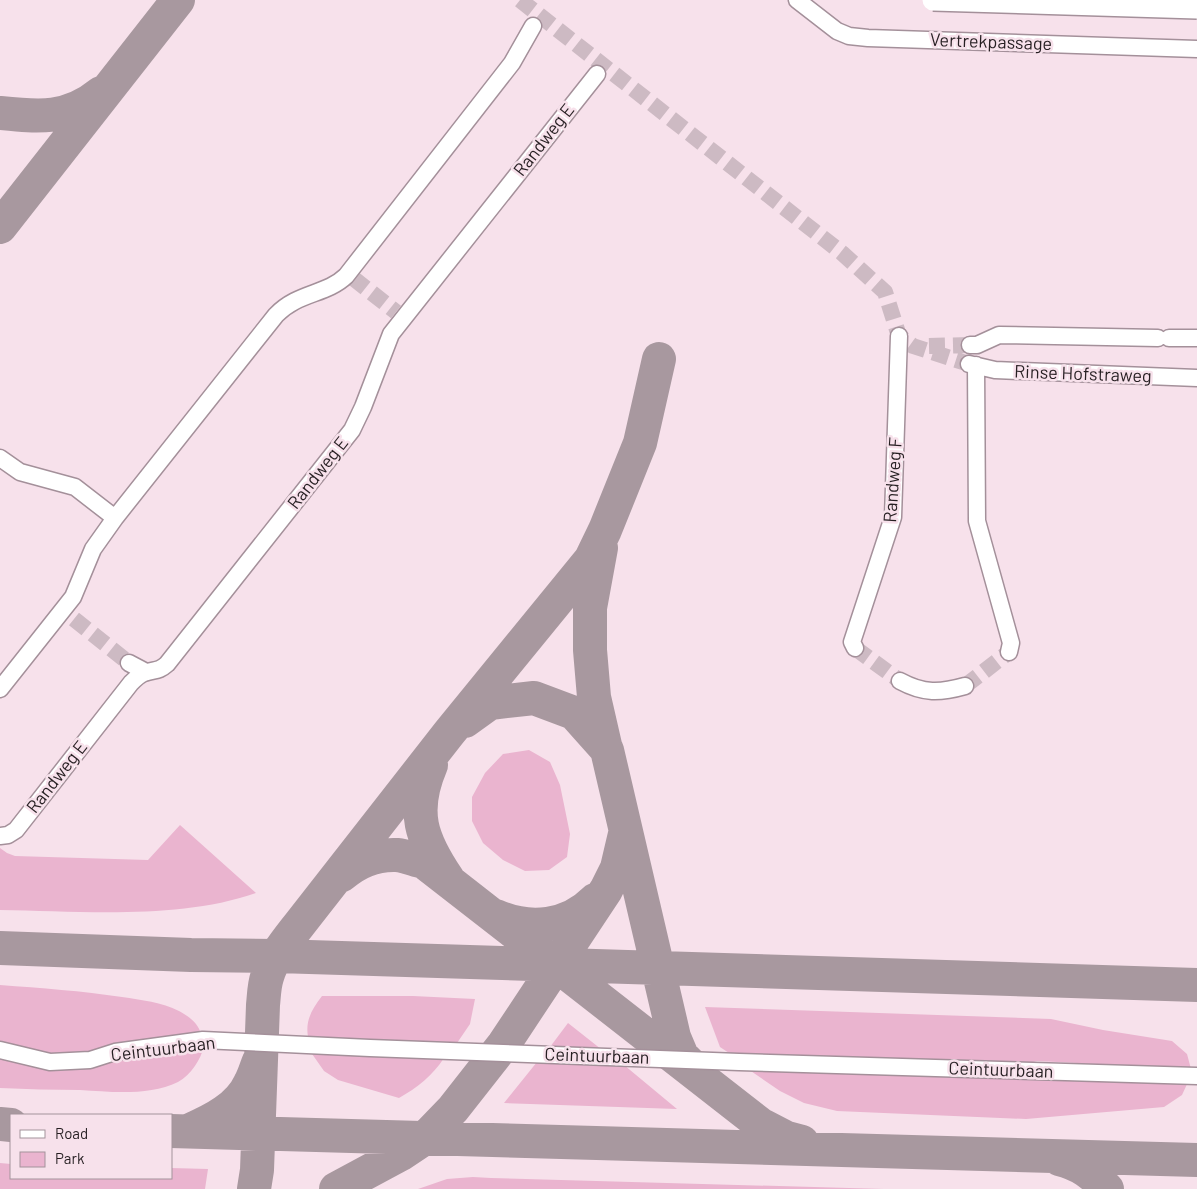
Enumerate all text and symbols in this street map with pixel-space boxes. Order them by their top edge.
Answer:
street label: Vertrekpassage [930,28,1053,54]
street label: Randweg E [508,99,578,180]
street label: Rinse Hofstraweg [1014,360,1152,386]
street label: Randweg E [282,432,352,513]
street label: Randweg F [878,437,906,523]
street label: Randweg E [21,736,91,817]
street label: Ceintuurbaan [109,1031,216,1065]
street label: Ceintuurbaan [544,1042,650,1068]
street label: Ceintuurbaan [948,1056,1054,1082]
legend [10,1114,172,1179]
text: Road [55,1124,88,1142]
text: Park [55,1149,85,1167]

